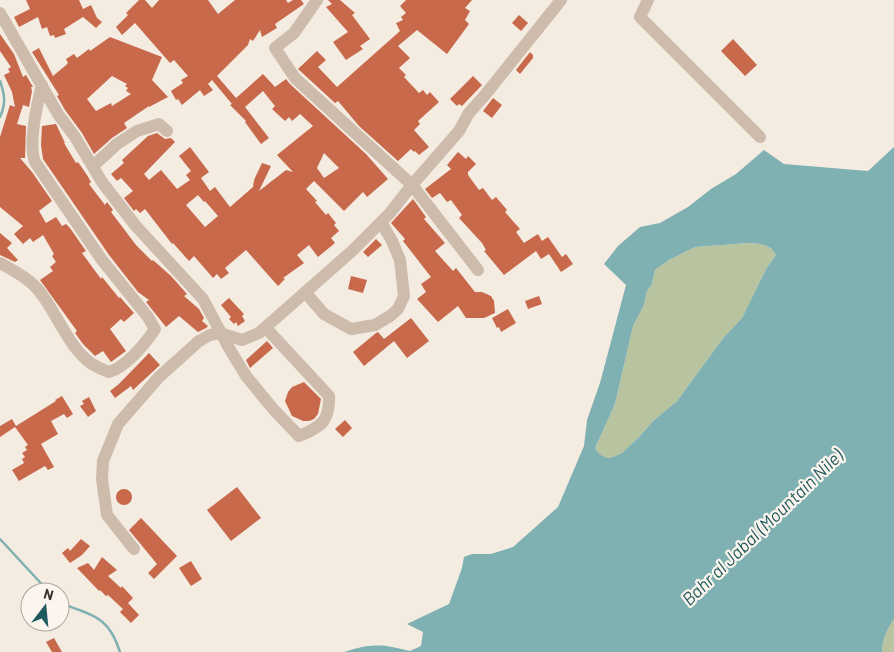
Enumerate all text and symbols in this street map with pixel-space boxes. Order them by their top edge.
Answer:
water label: Bahr al Jabal (Mountain Nile) [677,443,848,610]
north arrow [20,582,70,632]
text: N [42,585,56,603]

